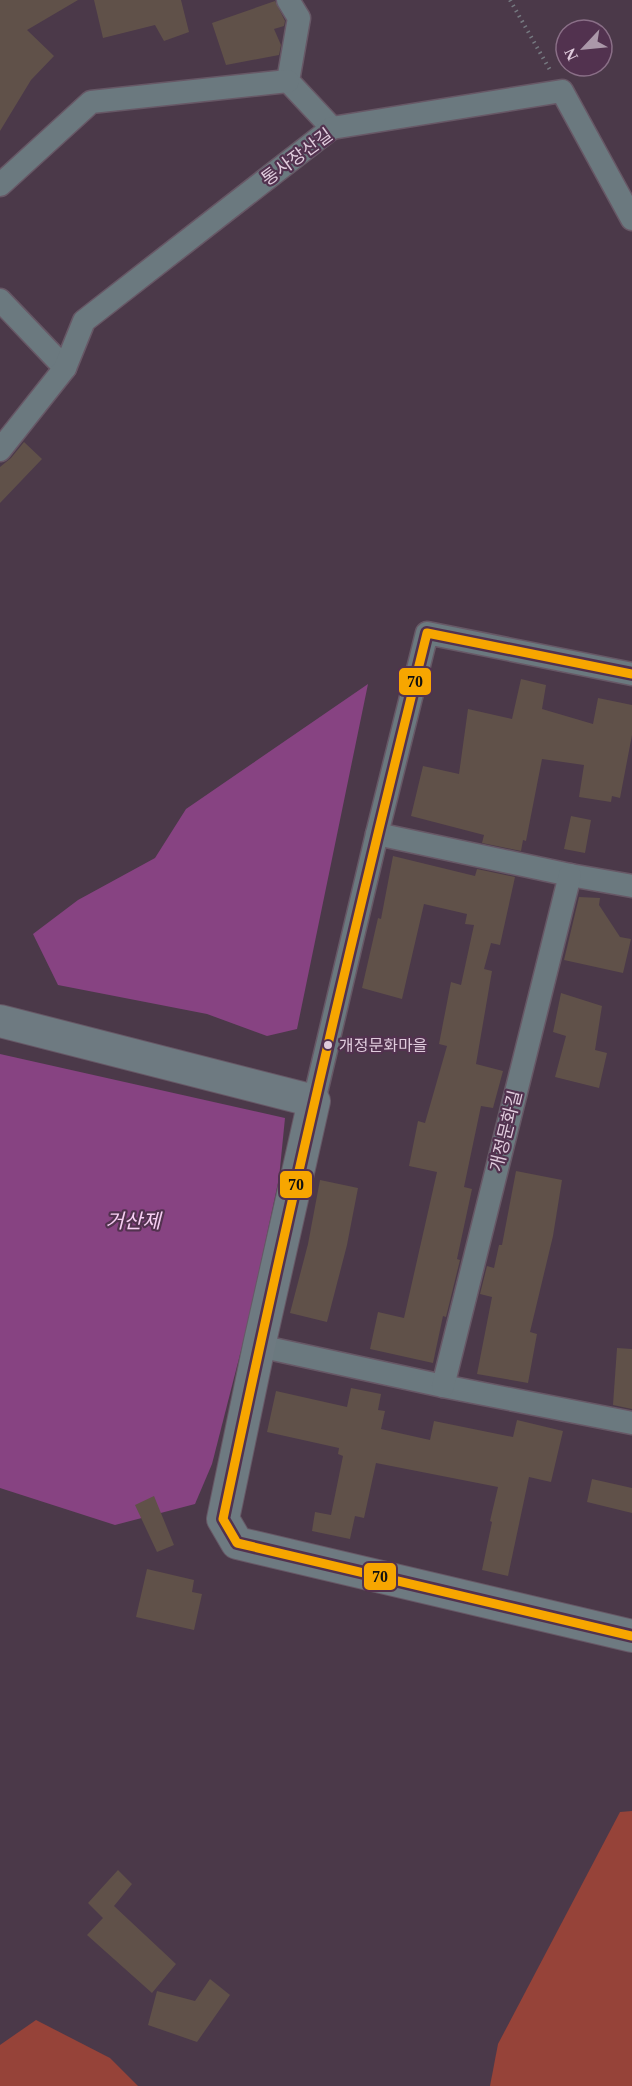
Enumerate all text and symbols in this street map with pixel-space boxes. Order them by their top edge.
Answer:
north arrow [554,18,614,78]
text: N [561,45,581,63]
street label: 통사장산길 [258,125,336,189]
line badge: 70 [398,667,432,696]
text: 70 [407,673,423,690]
place label: 개정문화마을 [339,1037,427,1054]
marker: 개정문화마을 [322,1039,334,1051]
street label: 개정문화길 [486,1088,526,1174]
line badge: 70 [279,1170,313,1199]
text: 70 [288,1176,304,1193]
water label: 거산제 [105,1210,163,1232]
line badge: 70 [363,1562,397,1591]
text: 70 [372,1568,388,1585]

